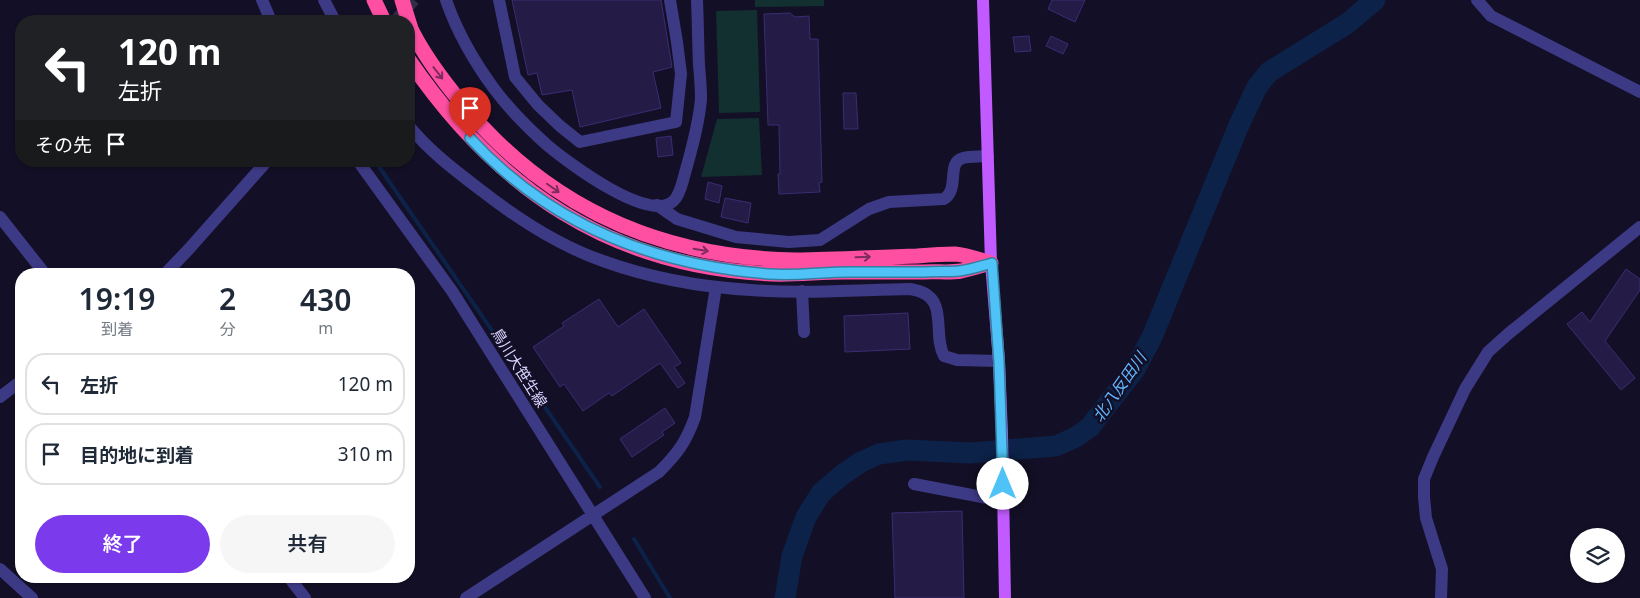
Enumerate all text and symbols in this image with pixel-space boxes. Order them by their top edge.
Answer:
text: 120 m [118,28,221,75]
icon: left [35,35,100,100]
one-way arrow [433,66,444,79]
text: 左折 [118,75,162,105]
pin [449,87,491,138]
icon: arrive [456,94,484,122]
icon: arrive [102,130,130,158]
text: その先 [35,132,92,158]
one-way arrow [545,182,559,193]
one-way arrow [693,246,709,255]
one-way arrow [855,253,871,262]
text: 19:19 [79,278,156,319]
text: 2 [219,278,236,319]
text: 430 [300,279,351,320]
text: m [318,317,333,339]
text: 到着 [101,318,133,340]
text: 分 [220,318,236,340]
street label: 鳥川大笹生線 [488,324,552,411]
water label: 北八反田川 [1087,346,1152,426]
icon: left [37,370,65,398]
text: 120 m [338,371,393,397]
text: 左折 [80,372,118,398]
icon: arrive [37,440,65,468]
text: 310 m [338,441,393,467]
text: 目的地に到着 [80,442,194,468]
position arrow [976,457,1028,509]
button: 終了 [35,515,210,573]
button: 共有 [220,515,395,573]
map controls [1570,528,1625,583]
button: layers [1570,528,1625,583]

